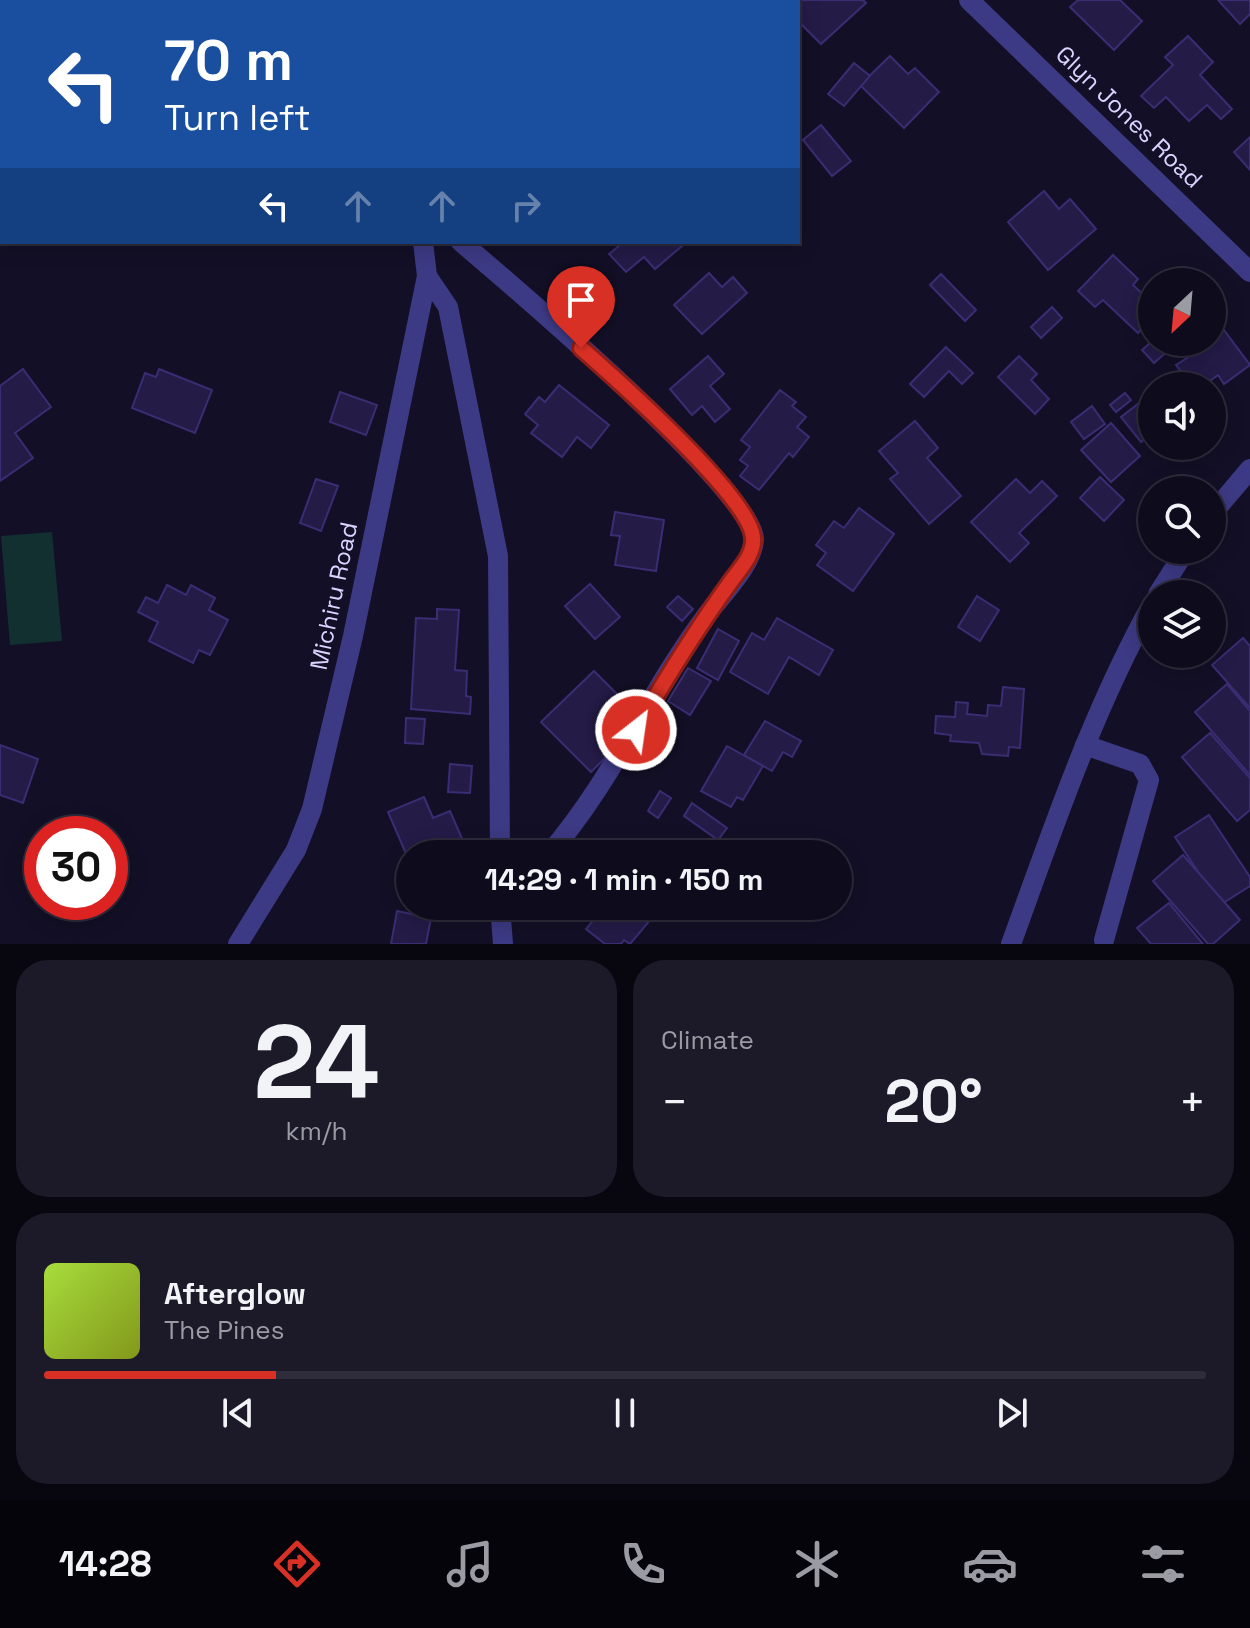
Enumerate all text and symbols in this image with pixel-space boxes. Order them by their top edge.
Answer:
text: 70 m [164,25,293,96]
icon: left [32,32,136,136]
street label: Glyn Jones Road [1049,39,1209,195]
text: Turn left [164,95,311,141]
icon: left [252,184,296,228]
icon: ahead [336,184,380,228]
icon: ahead [420,184,464,228]
icon: right [504,184,548,228]
pin [547,266,615,348]
north arrow [1138,268,1226,356]
map controls [1138,268,1226,668]
icon: arrive [559,278,603,322]
button: sound [1138,372,1226,460]
button: search [1138,476,1226,564]
street label: Michiru Road [303,519,364,673]
button: layers [1138,580,1226,668]
position arrow [594,688,678,772]
speed limit sign: 30 [24,816,128,920]
text: 14:29 · 1 min · 150 m [485,860,763,899]
text: 24 [253,996,380,1128]
text: Climate [661,1023,754,1057]
text: 20° [884,1063,983,1140]
text: − [661,1074,688,1130]
text: + [1179,1074,1206,1130]
text: km/h [286,1114,347,1148]
text: Afterglow [164,1274,306,1313]
text: The Pines [164,1313,284,1347]
icon: previous [216,1391,260,1435]
icon: pause [603,1391,647,1435]
icon: next [990,1391,1034,1435]
icon: directions [269,1536,325,1592]
icon: music [442,1536,498,1592]
icon: phone [615,1536,671,1592]
icon: climate [789,1536,845,1592]
icon: car [962,1536,1018,1592]
icon: filters [1135,1536,1191,1592]
text: 14:28 [59,1541,152,1587]

